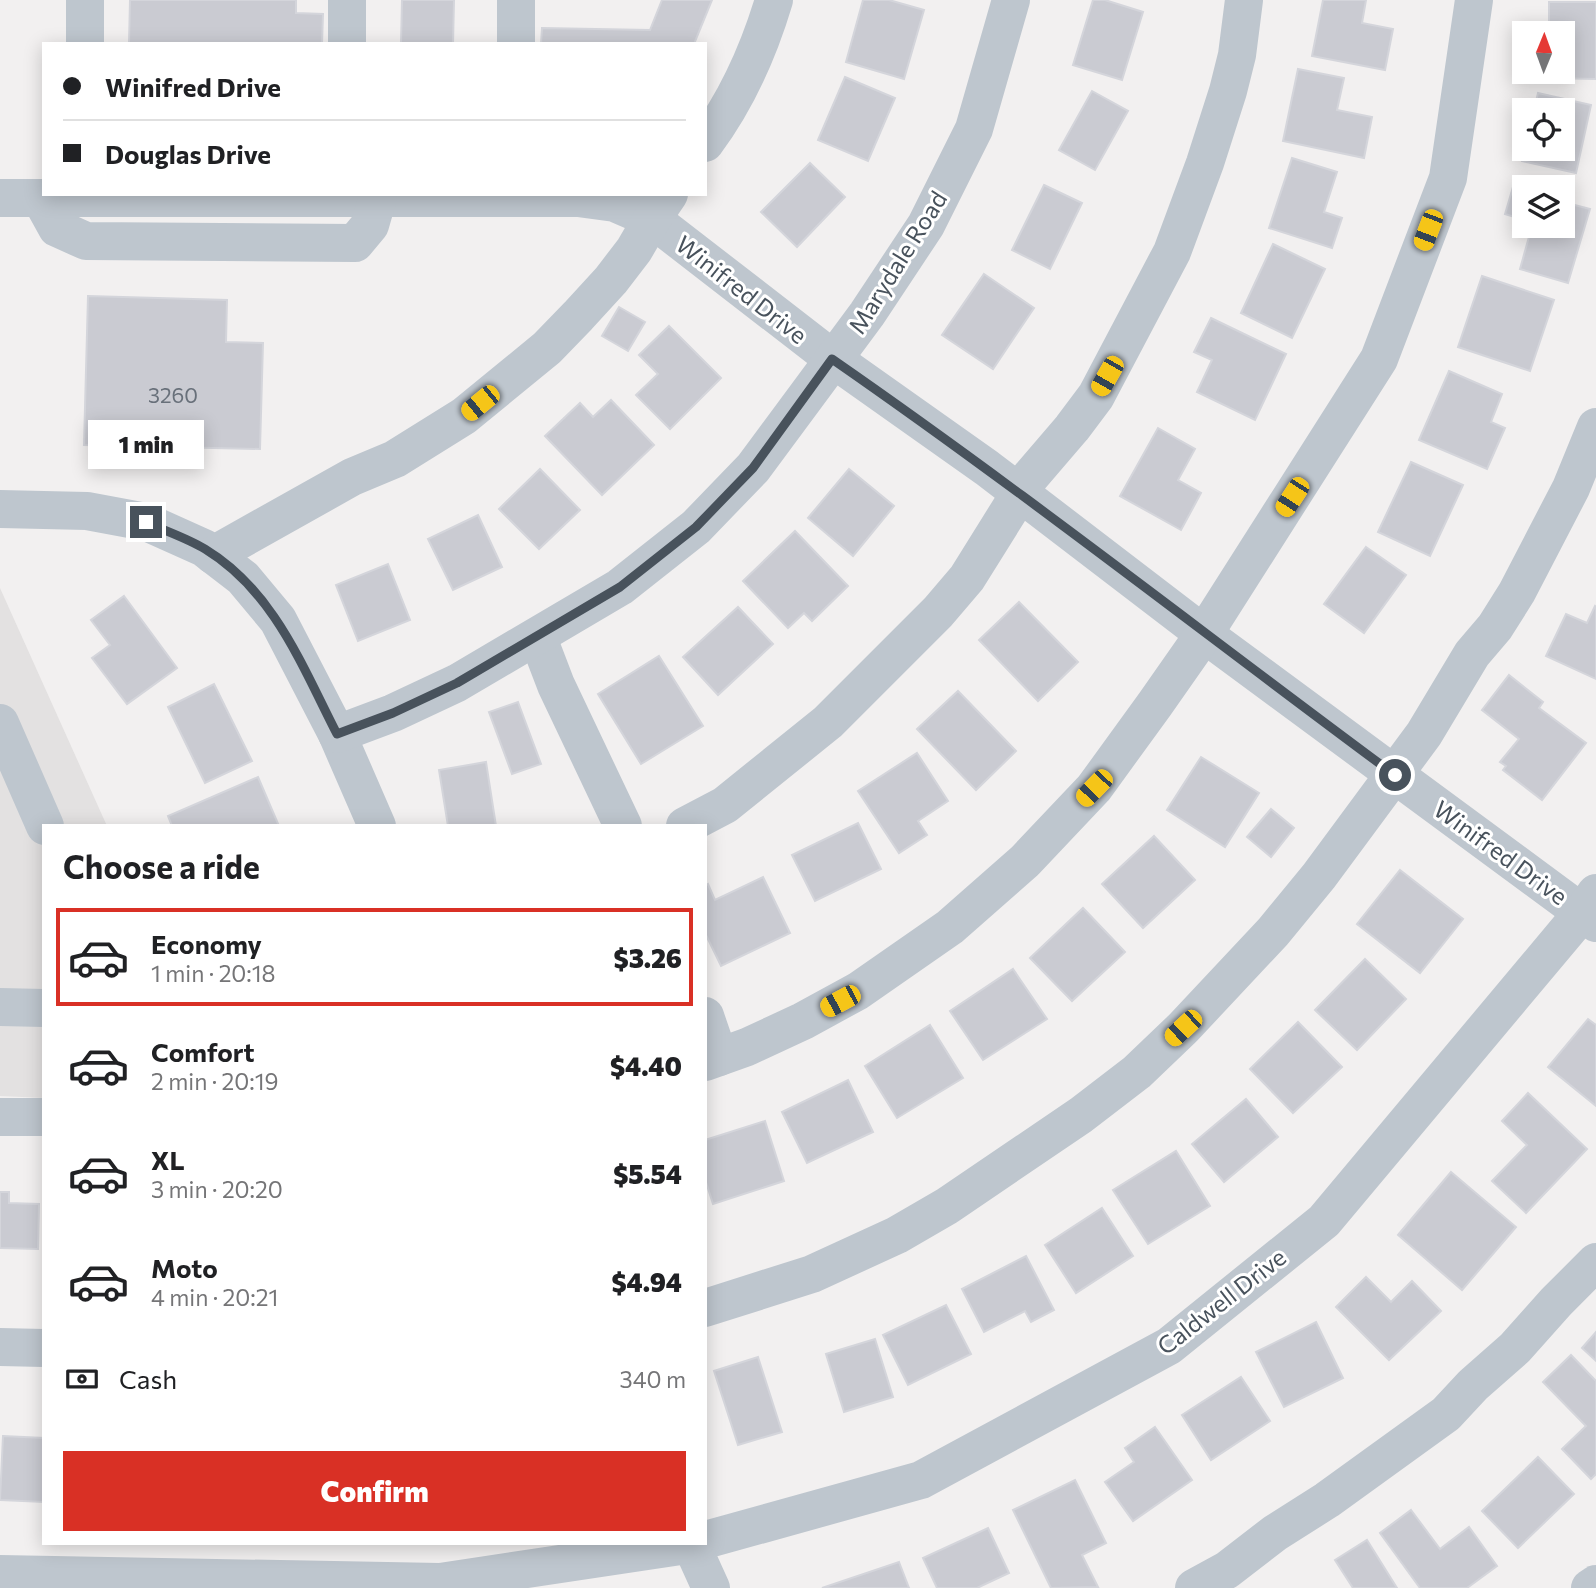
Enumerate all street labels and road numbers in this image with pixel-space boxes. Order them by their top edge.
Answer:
street label: Marydale Road [842,185,952,339]
street label: Winifred Drive [671,229,813,349]
street label: Winifred Drive [1428,794,1574,910]
street label: Caldwell Drive [1151,1242,1291,1360]

